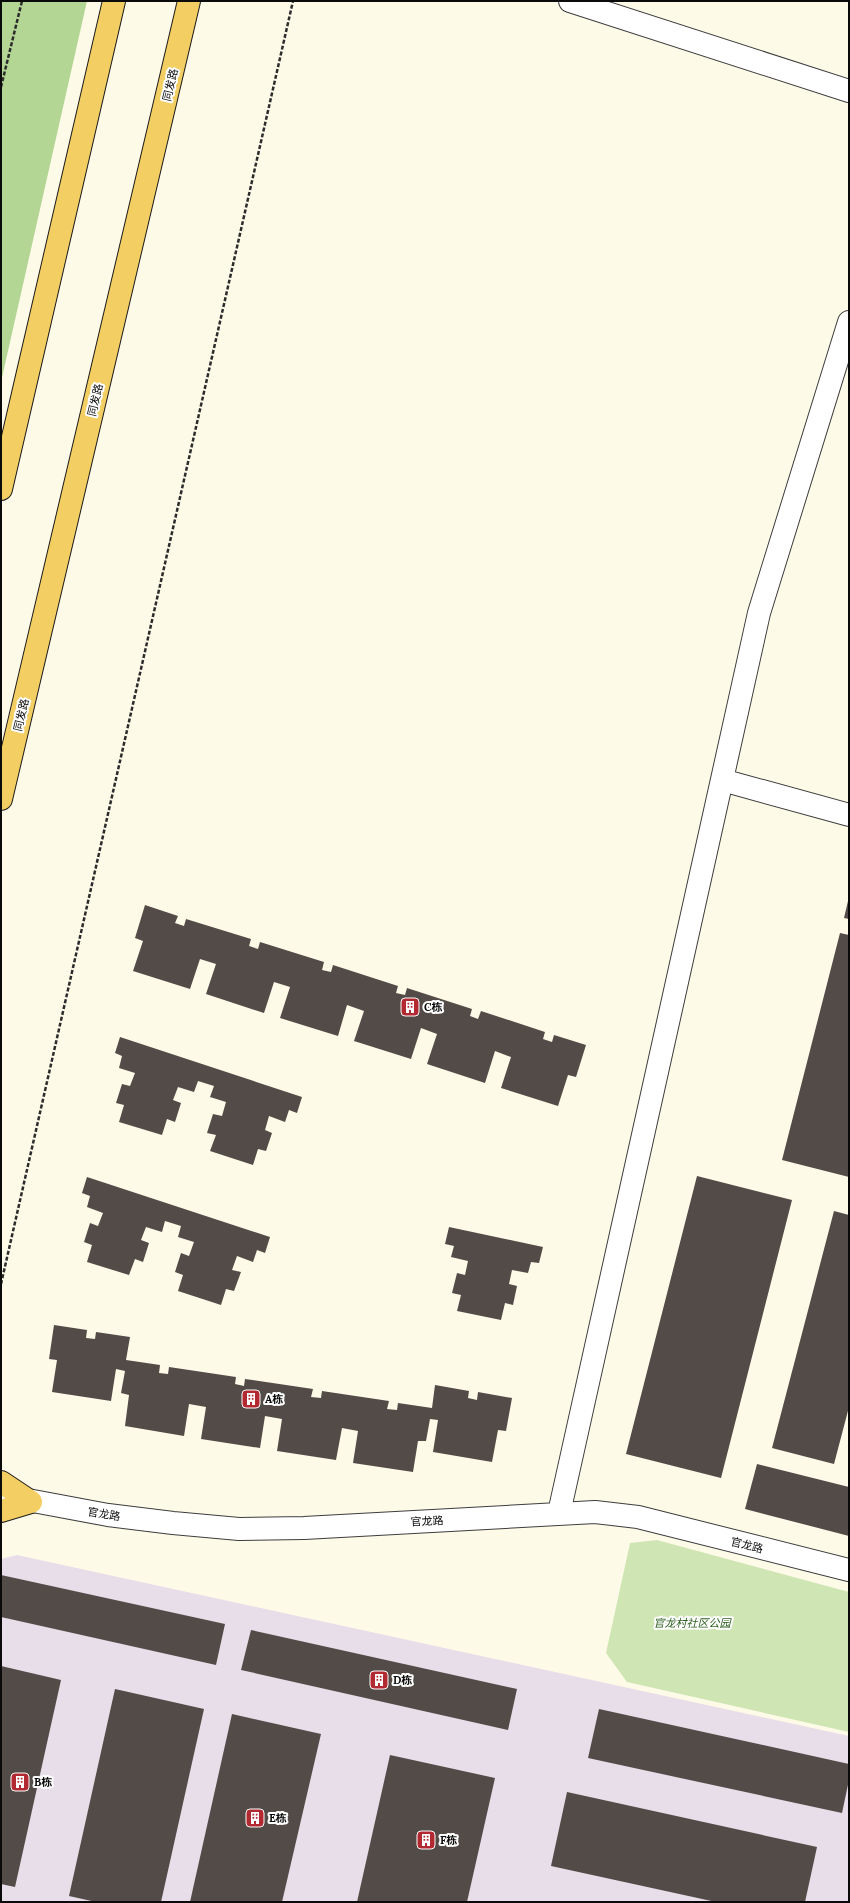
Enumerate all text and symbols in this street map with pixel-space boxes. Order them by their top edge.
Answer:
street label: 同发路 [159,67,181,103]
street label: 同发路 [84,382,106,418]
street label: 同发路 [10,697,32,733]
building icon: C栋 [399,996,421,1018]
place label: C栋 [424,1000,443,1014]
building icon: A栋 [240,1388,262,1410]
place label: A栋 [265,1392,283,1406]
street label: 官龙路 [87,1505,121,1523]
street label: 官龙路 [410,1513,444,1529]
street label: 官龙路 [729,1534,765,1556]
park label: 官龙村社区公园 [654,1616,732,1630]
building icon: D栋 [368,1669,390,1691]
place label: D栋 [393,1673,412,1687]
building icon: B栋 [9,1771,31,1793]
place label: B栋 [34,1775,52,1789]
building icon: E栋 [244,1807,266,1829]
place label: E栋 [269,1811,287,1825]
building icon: F栋 [415,1829,437,1851]
place label: F栋 [440,1833,457,1847]

